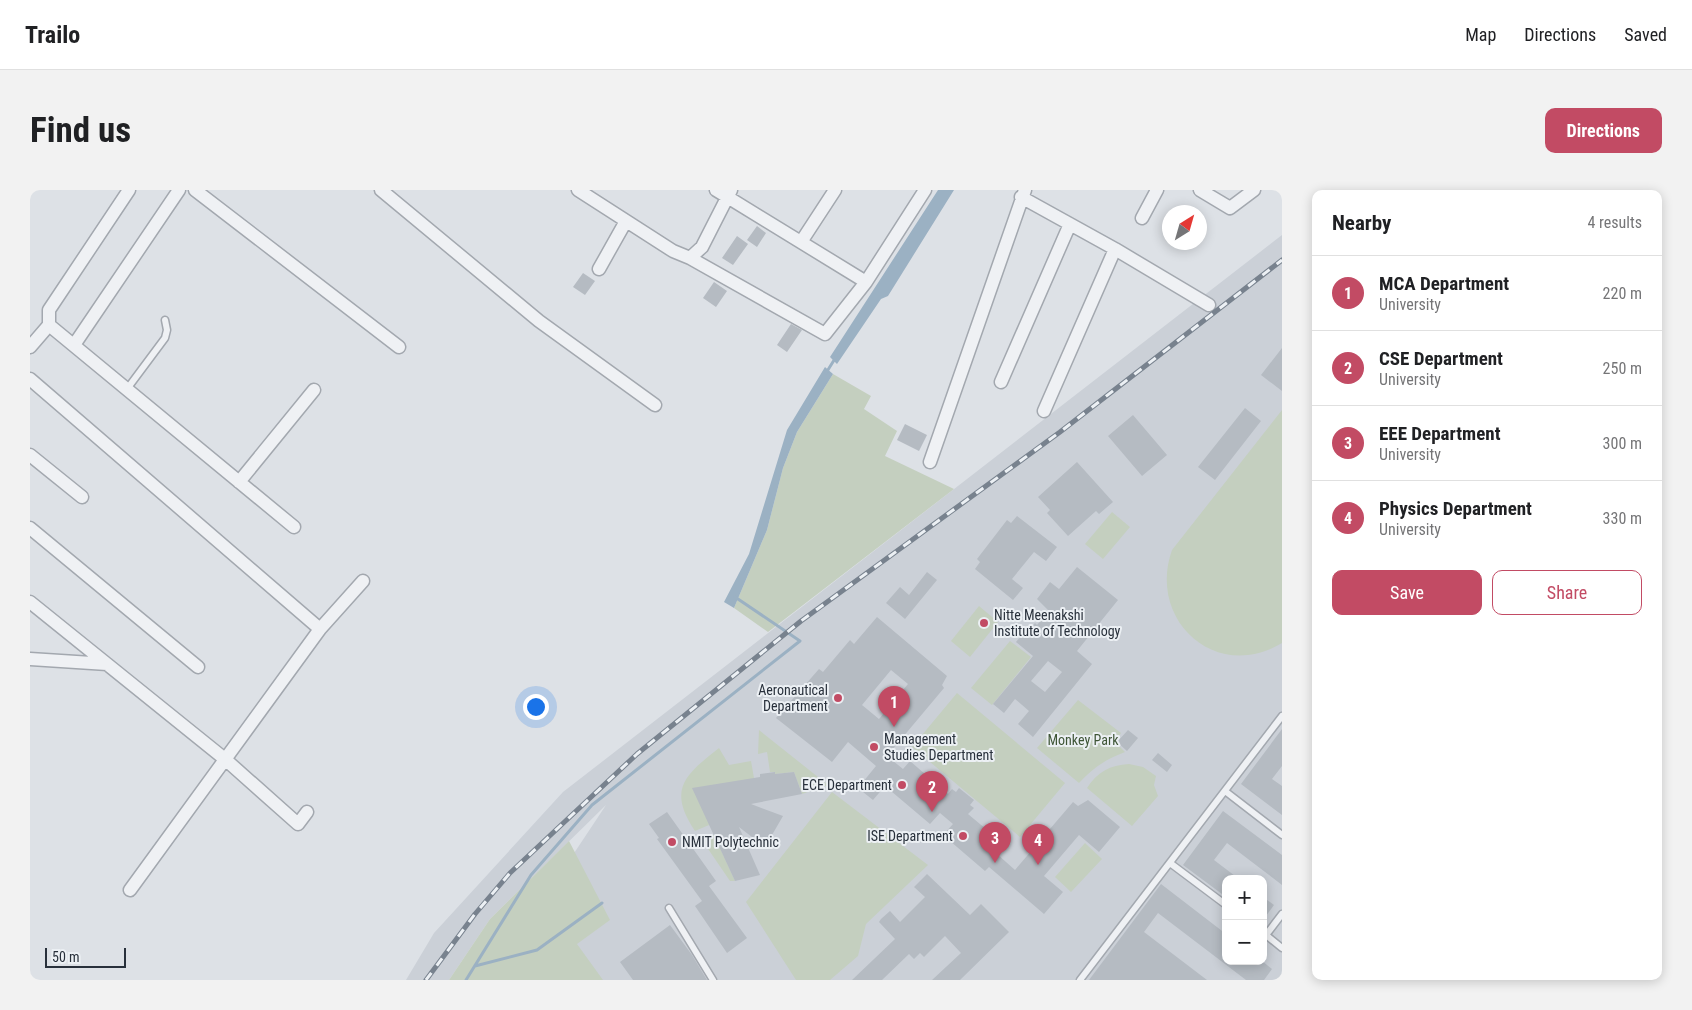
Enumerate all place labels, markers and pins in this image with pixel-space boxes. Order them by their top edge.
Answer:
place label: Nitte Meenakshi Institute of Technology [994,607,1121,639]
marker: Nitte Meenakshi Institute of Technology [978,617,990,629]
place label: Aeronautical Department [758,682,828,714]
pin: 1 [878,686,910,727]
marker: Aeronautical Department [832,692,844,704]
place label: Management Studies Department [884,731,993,763]
marker: Management Studies Department [868,741,880,753]
pin: 2 [916,771,948,812]
place label: ECE Department [802,777,892,793]
marker: ECE Department [896,779,908,791]
pin: 3 [979,822,1011,863]
pin: 4 [1022,824,1054,865]
place label: ISE Department [867,828,953,844]
marker: ISE Department [957,830,969,842]
place label: NMIT Polytechnic [682,834,779,850]
marker: NMIT Polytechnic [666,836,678,848]

